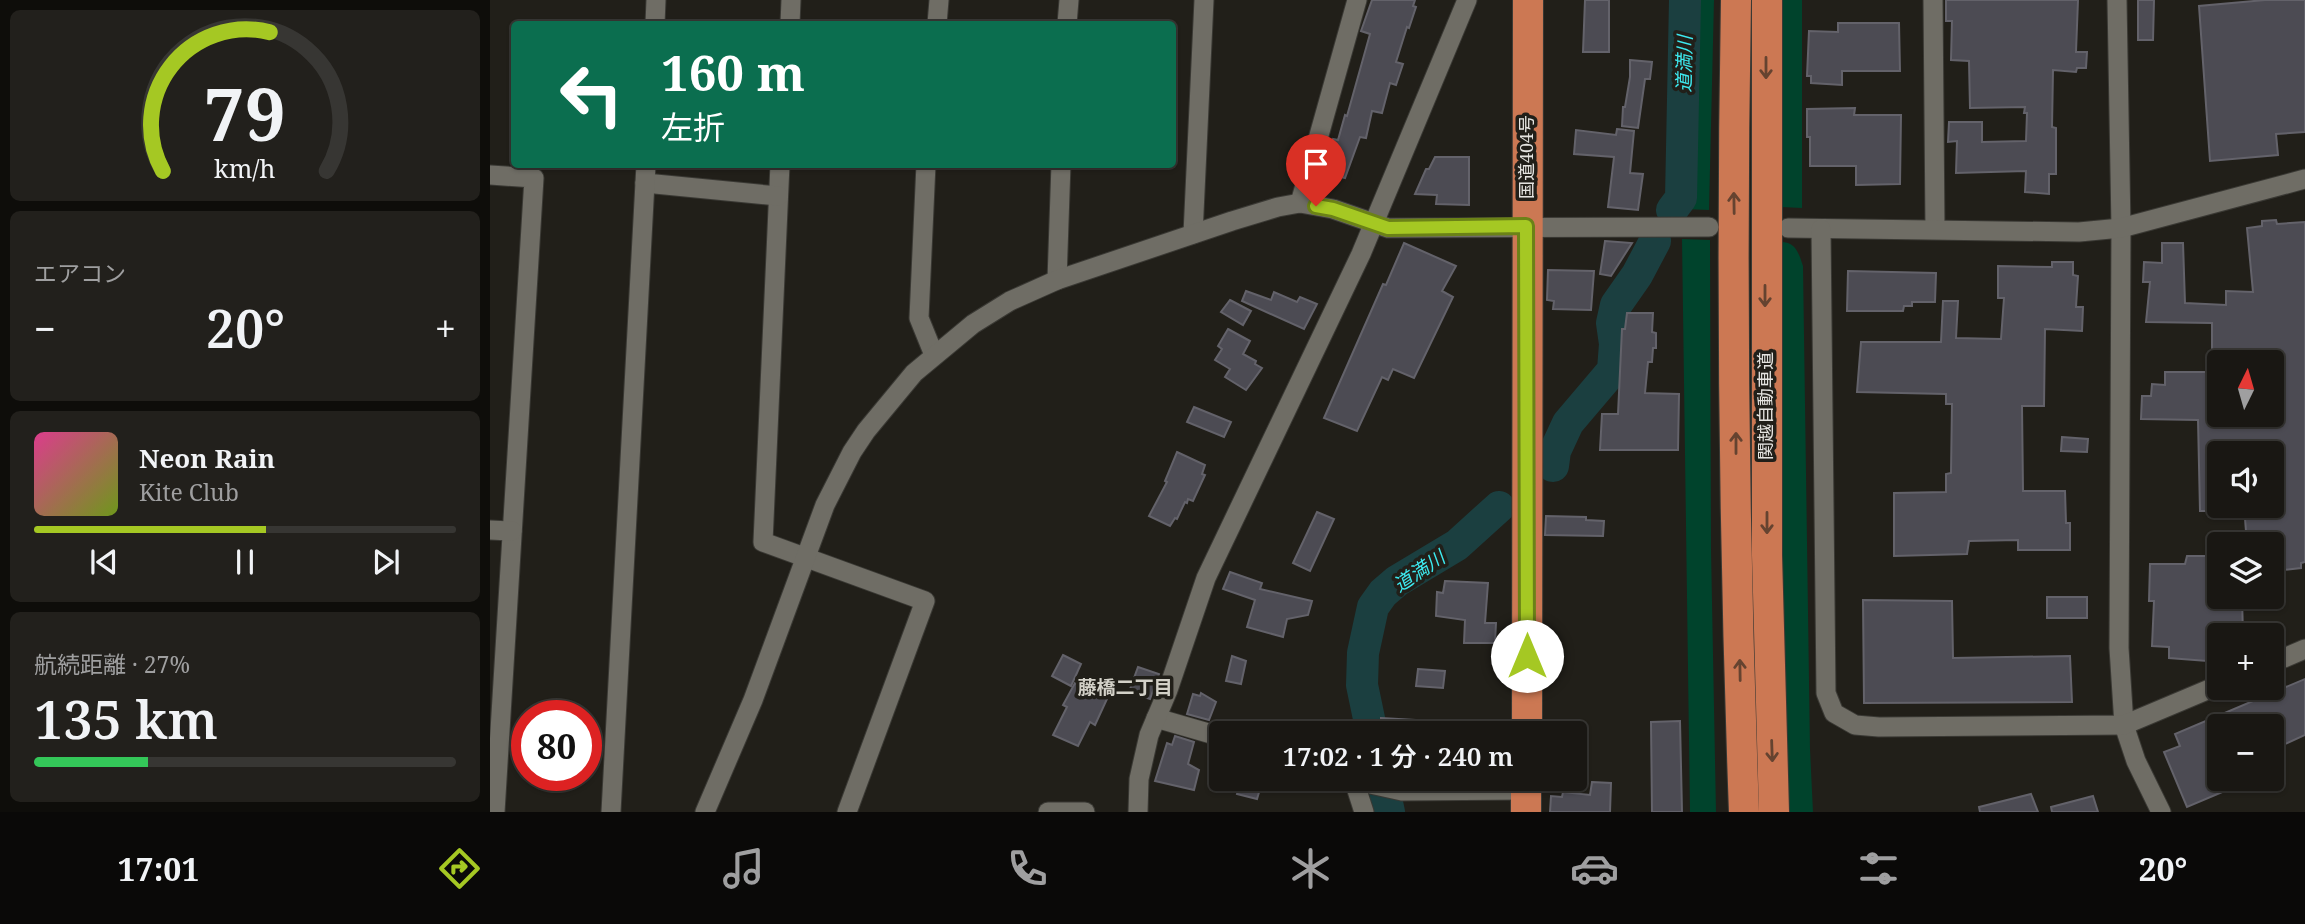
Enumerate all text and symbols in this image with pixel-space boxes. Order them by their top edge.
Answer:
water label: 道満川 [1671,33,1698,93]
text: 160 m [661,39,805,105]
icon: left [546,49,637,140]
one-way arrow [1759,56,1773,79]
text: 79 [204,64,286,163]
text: 左折 [661,105,725,148]
street label: 国道404号 [1514,115,1538,199]
pin [1286,134,1346,206]
icon: arrive [1297,145,1335,183]
text: km/h [214,151,276,185]
one-way arrow [1727,192,1741,215]
text: エアコン [34,257,126,289]
one-way arrow [1758,284,1772,307]
text: 20° [206,292,285,363]
text: − [34,302,56,354]
text: + [435,302,456,354]
north arrow [2207,350,2284,427]
map controls [2207,350,2284,791]
street label: 関越自動車道 [1753,352,1777,460]
one-way arrow [1729,432,1743,455]
text: Neon Rain [139,440,275,476]
button: sound [2207,441,2284,518]
text: Kite Club [139,476,239,508]
one-way arrow [1760,511,1774,534]
button: layers [2207,532,2284,609]
icon: previous [85,543,123,581]
icon: pause [226,543,264,581]
icon: next [367,543,405,581]
water label: 道満川 [1388,543,1452,598]
position arrow [1490,619,1564,693]
button: + [2207,623,2284,700]
text: 航続距離 · 27% [34,648,190,680]
one-way arrow [1733,659,1747,682]
district label: 藤橋二丁目 [1077,674,1173,700]
text: 135 km [34,683,218,754]
speed limit sign: 80 [511,700,602,791]
button: − [2207,714,2284,791]
text: 17:02 · 1 分 · 240 m [1282,738,1514,774]
one-way arrow [1766,739,1779,762]
icon: directions [435,844,484,893]
icon: music [719,844,768,893]
icon: phone [1003,844,1052,893]
icon: climate [1286,844,1335,893]
icon: car [1570,844,1619,893]
icon: filters [1854,844,1903,893]
text: 17:01 [117,847,200,890]
text: 20° [2138,847,2187,890]

